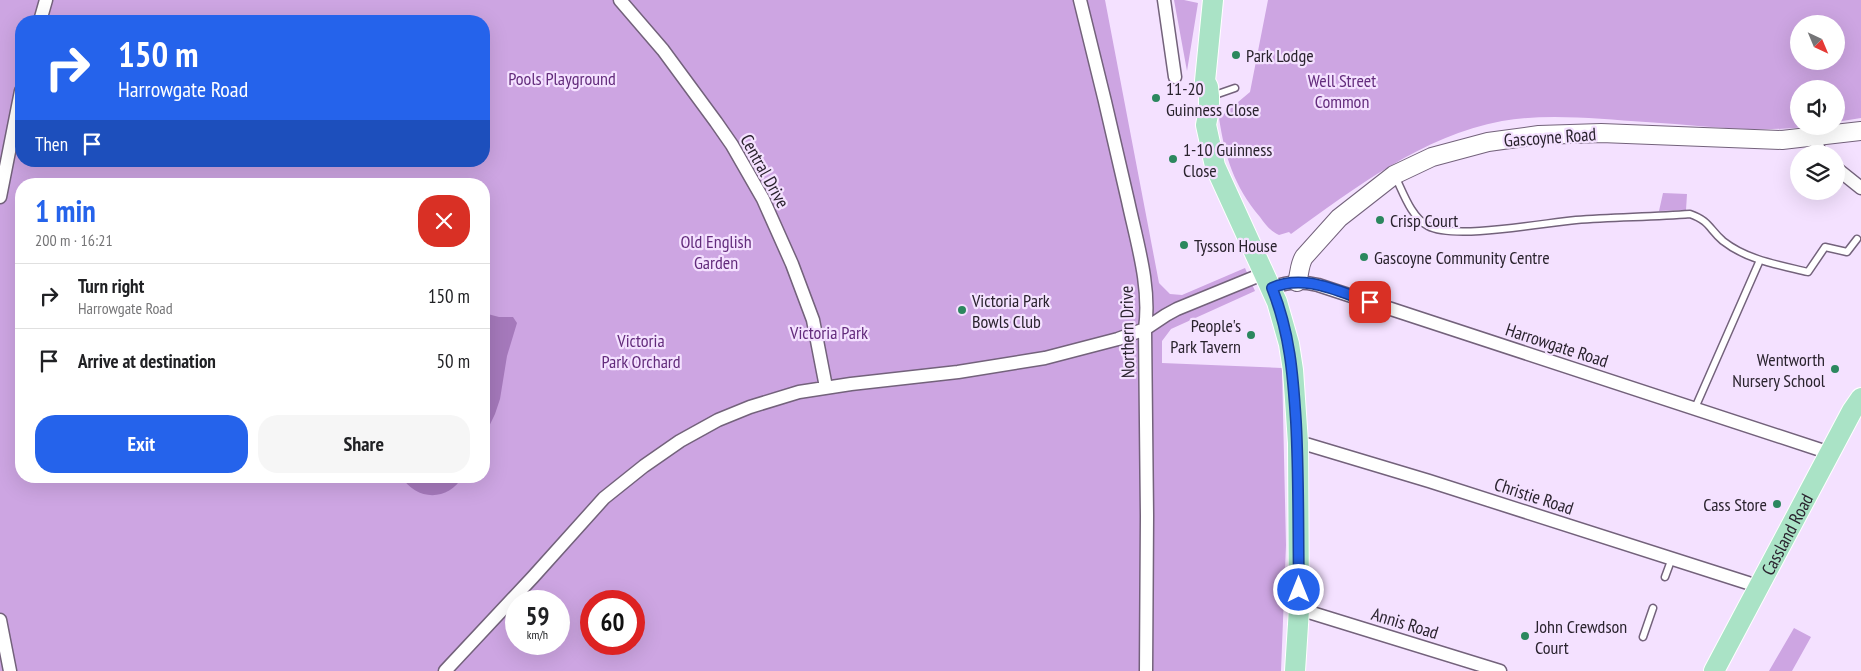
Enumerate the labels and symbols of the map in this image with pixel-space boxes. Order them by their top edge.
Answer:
north arrow [1790,15,1845,70]
place label: Park Lodge [1246,44,1314,67]
marker: Park Lodge [1230,49,1242,61]
park label: Pools Playground [508,67,616,90]
park label: Well Street Common [1308,69,1376,113]
place label: 11-20 Guinness Close [1166,77,1260,121]
marker: 11-20 Guinness Close [1150,92,1162,104]
street label: Gascoyne Road [1503,122,1597,152]
street label: Central Drive [735,130,795,212]
place label: 1-10 Guinness Close [1183,138,1272,182]
marker: 1-10 Guinness Close [1167,153,1179,165]
place label: Crisp Court [1390,209,1458,232]
marker: Crisp Court [1374,214,1386,226]
park label: Old English Garden [680,230,752,274]
place label: Tysson House [1194,234,1277,257]
marker: Tysson House [1178,239,1190,251]
place label: Gascoyne Community Centre [1374,246,1550,269]
marker: Gascoyne Community Centre [1358,251,1370,263]
pin [1349,281,1391,323]
street label: Northern Drive [1115,286,1139,378]
place label: Victoria Park Bowls Club [971,289,1050,333]
marker: Victoria Park Bowls Club [956,304,968,316]
place label: People's Park Tavern [1170,314,1241,358]
street label: Harrowgate Road [1503,318,1611,372]
park label: Victoria Park [789,321,868,344]
park label: Victoria Park Orchard [601,329,681,373]
marker: People's Park Tavern [1245,329,1257,341]
place label: Wentworth Nursery School [1732,348,1826,392]
marker: Wentworth Nursery School [1829,363,1841,375]
street label: Christie Road [1491,472,1577,520]
street label: Cassland Road [1756,489,1818,579]
place label: Cass Store [1703,493,1767,516]
marker: Cass Store [1771,498,1783,510]
position arrow [1272,563,1324,615]
speed limit sign: 60 [580,590,645,655]
street label: Annis Road [1369,602,1441,644]
place label: John Crewdson Court [1534,615,1627,659]
marker: John Crewdson Court [1519,630,1531,642]

